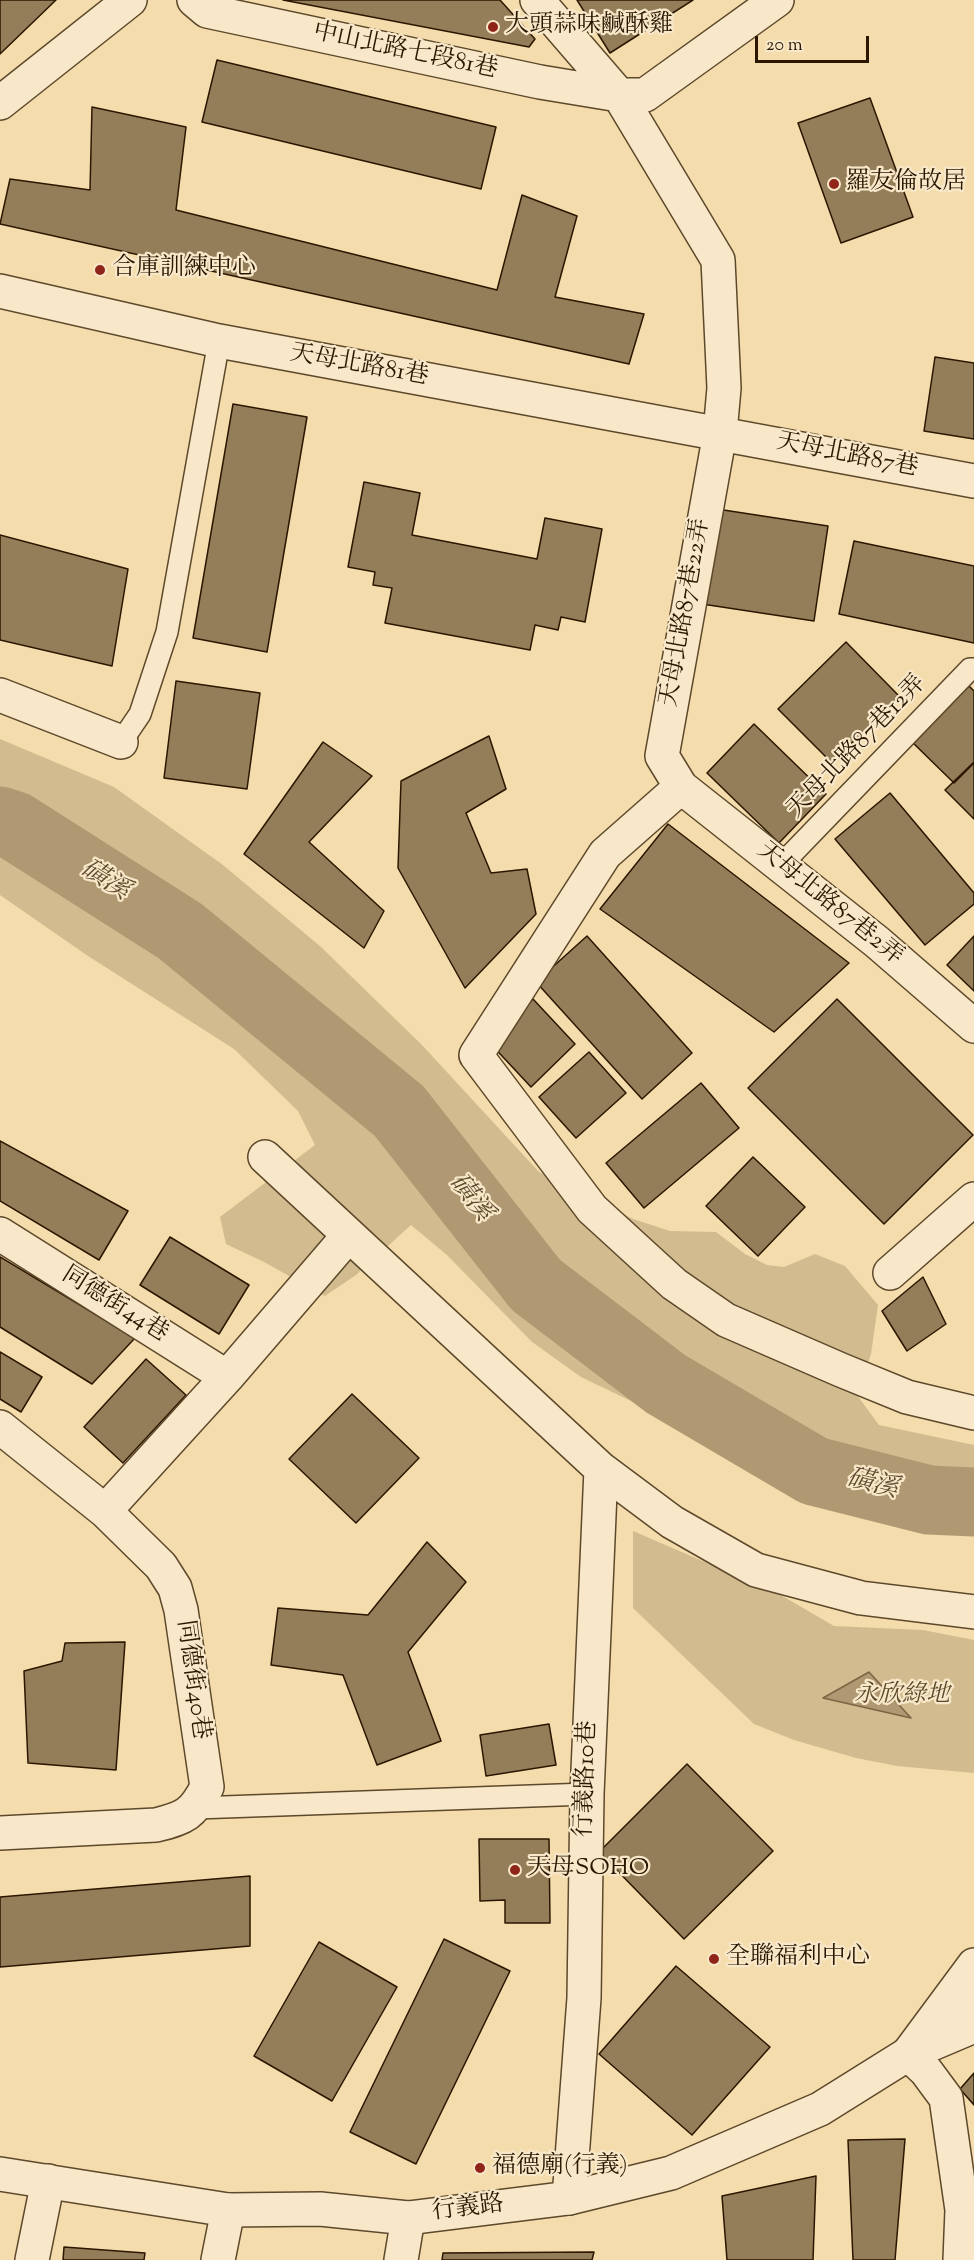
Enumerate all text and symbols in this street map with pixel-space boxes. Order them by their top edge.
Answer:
place label: 大頭蒜味鹹酥雞 [505,13,673,41]
street label: 中山北路七段81巷 [310,19,500,87]
marker: 大頭蒜味鹹酥雞 [486,20,500,34]
scale bar [758,24,872,62]
text: 20 m [766,33,803,59]
place label: 羅友倫故居 [846,170,966,198]
marker: 羅友倫故居 [827,177,841,191]
place label: 合庫訓練中心 [112,256,256,284]
marker: 合庫訓練中心 [93,263,107,277]
street label: 天母北路81巷 [287,341,431,393]
street label: 天母北路87巷 [774,429,920,485]
street label: 天母北路87巷22弄 [656,517,718,709]
street label: 天母北路87巷12弄 [783,671,933,825]
street label: 天母北路87巷2弄 [750,837,908,973]
water label: 磺溪 [74,855,134,909]
water label: 磺溪 [441,1169,497,1229]
street label: 同德街44巷 [55,1262,173,1350]
water label: 磺溪 [843,1465,901,1507]
street label: 同德街40巷 [168,1618,214,1742]
park label: 永欣綠地 [854,1683,950,1711]
street label: 行義路10巷 [572,1720,604,1838]
place label: 天母SOHO [527,1856,649,1884]
marker: 天母SOHO [508,1863,522,1877]
place label: 全聯福利中心 [726,1945,870,1973]
marker: 全聯福利中心 [707,1952,721,1966]
place label: 福德廟(行義) [492,2154,628,2182]
marker: 福德廟(行義) [473,2161,487,2175]
street label: 行義路 [431,2191,505,2229]

